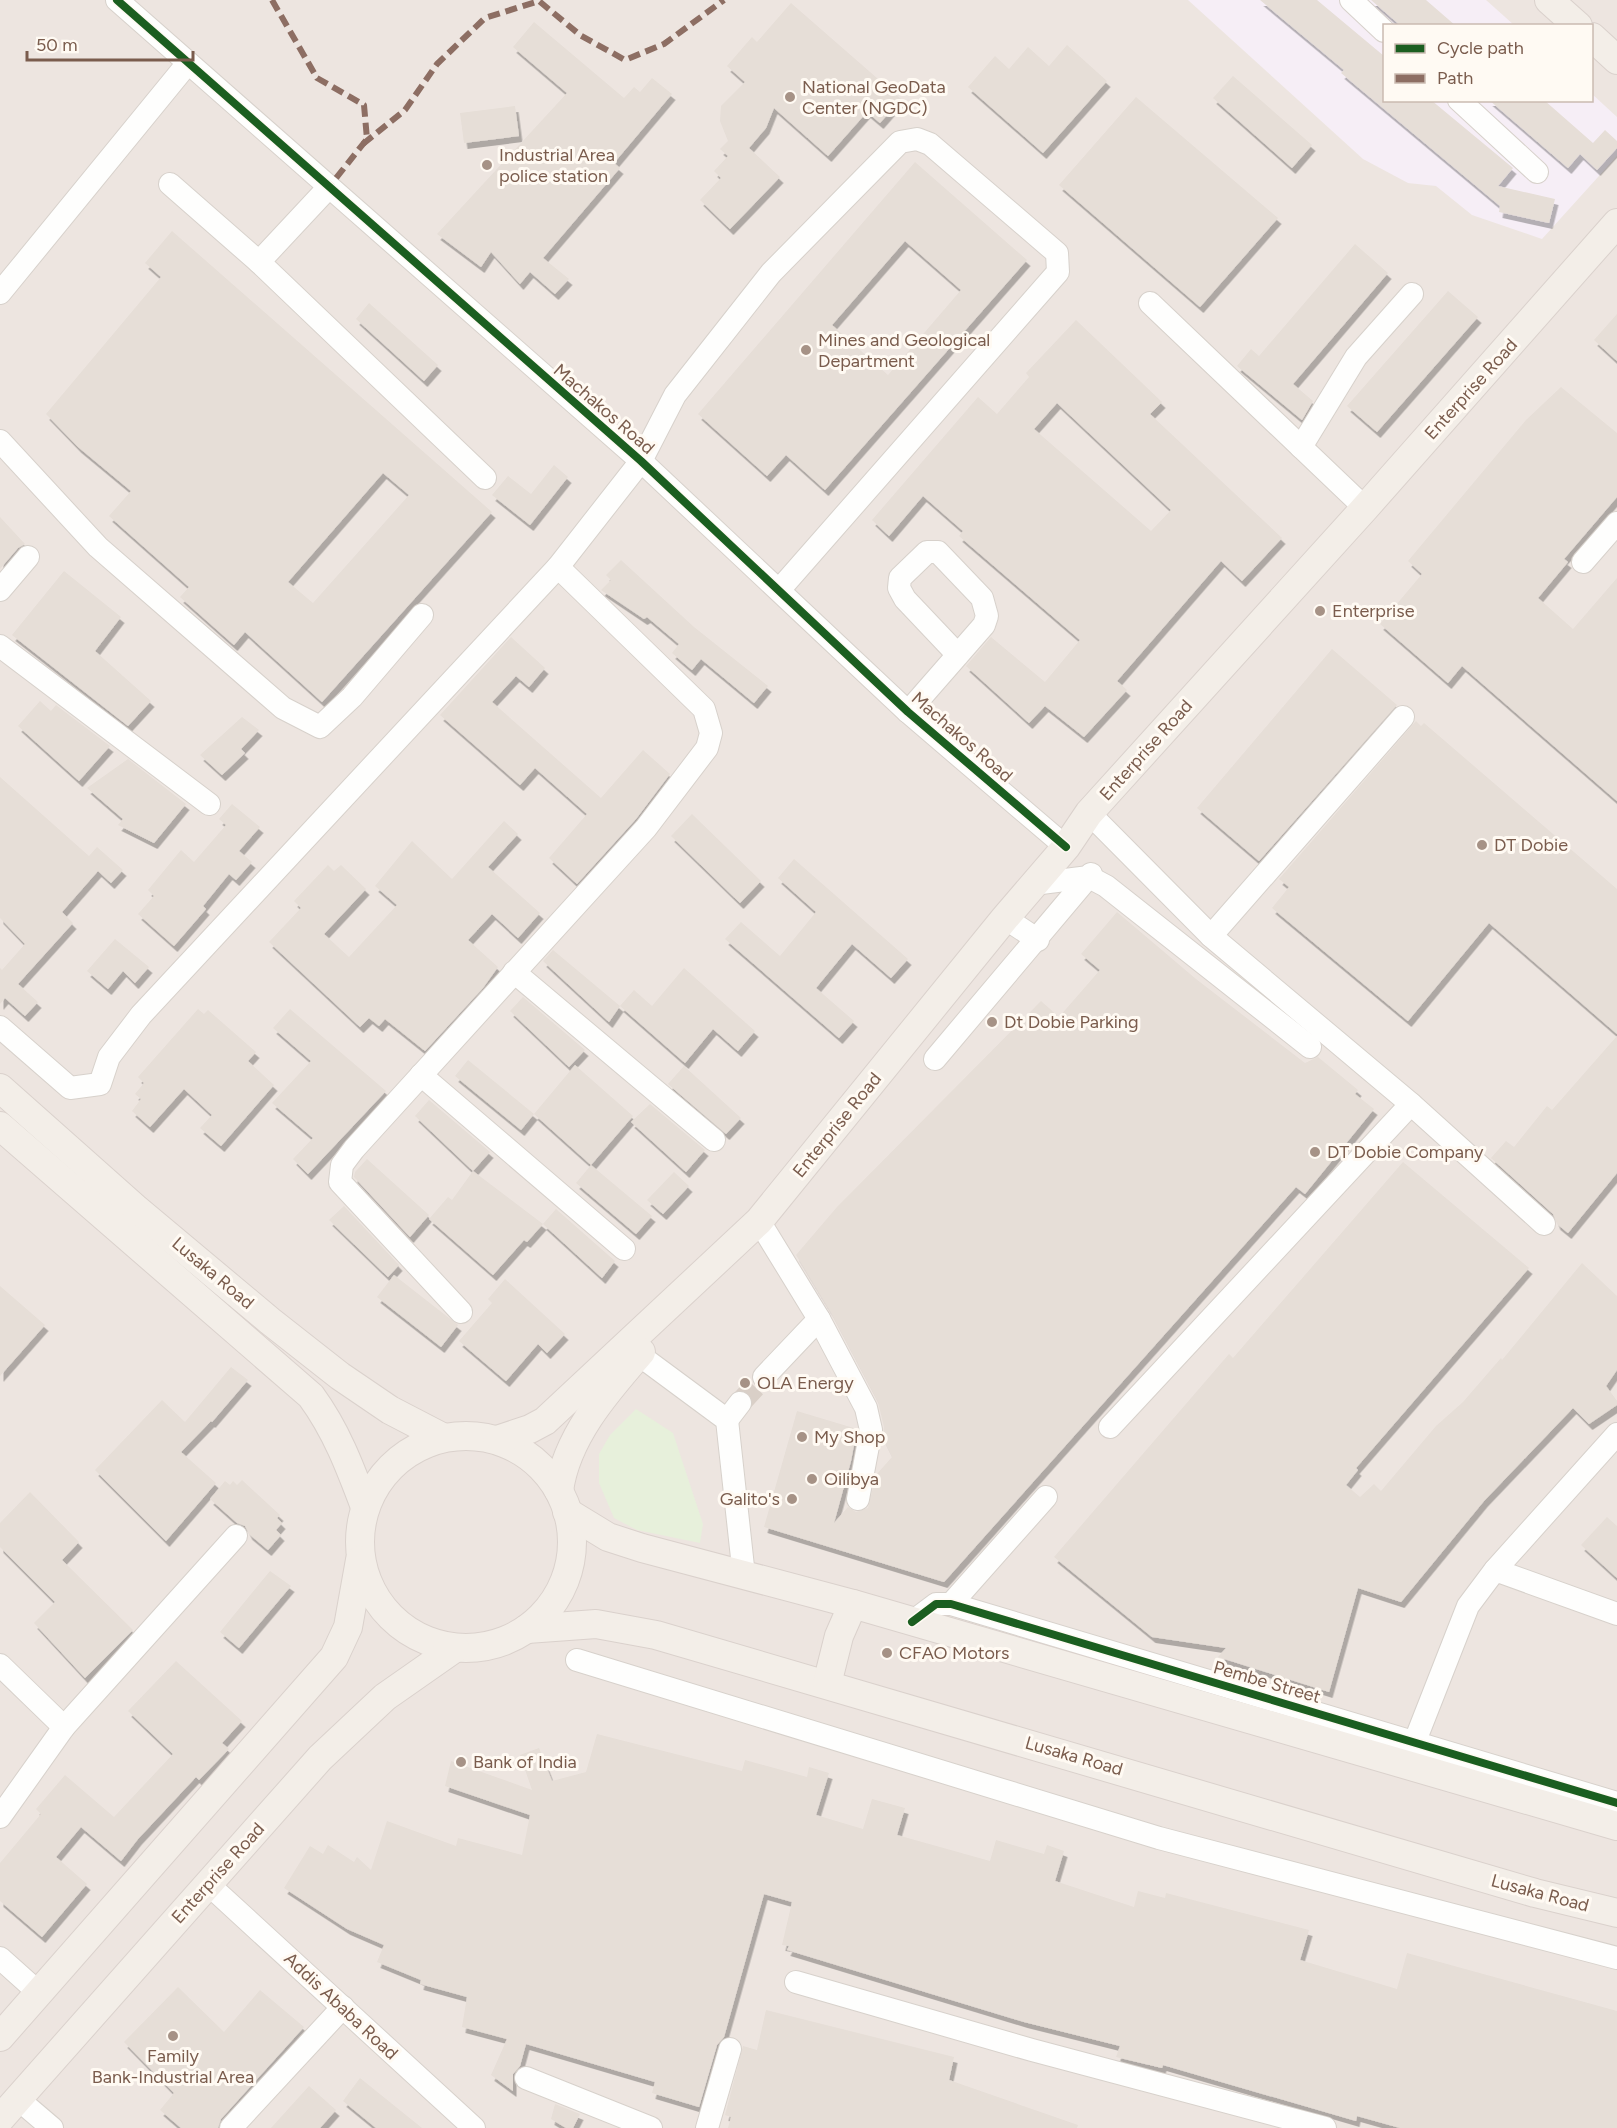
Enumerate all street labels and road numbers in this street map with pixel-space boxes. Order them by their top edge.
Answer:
street label: Enterprise Road [1420,334,1522,444]
street label: Machakos Road [549,359,659,459]
street label: Machakos Road [907,687,1017,787]
street label: Enterprise Road [1095,695,1197,805]
street label: Enterprise Road [788,1068,886,1182]
street label: Lusaka Road [167,1232,259,1314]
street label: Pembe Street [1211,1656,1323,1708]
street label: Lusaka Road [1023,1732,1125,1780]
street label: Enterprise Road [167,1818,269,1928]
street label: Lusaka Road [1489,1869,1591,1917]
street label: Addis Ababa Road [279,1948,403,2064]

